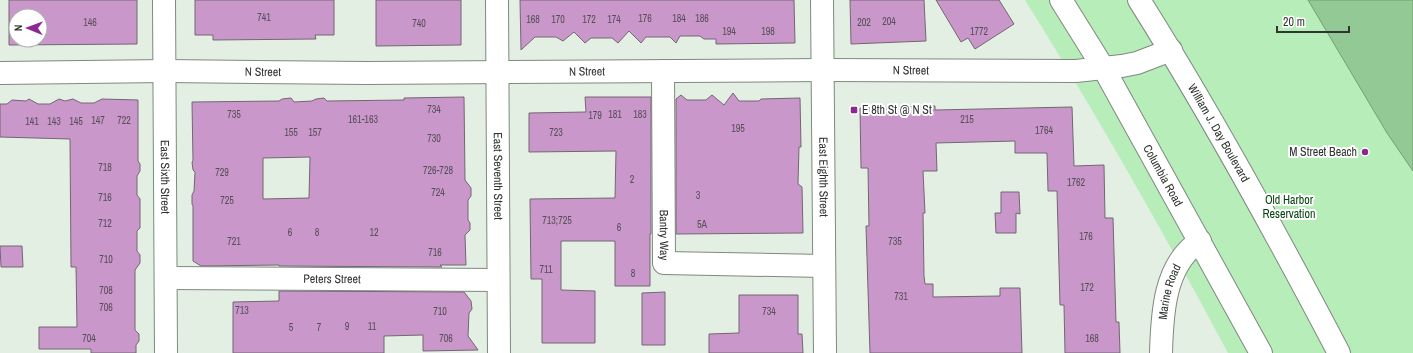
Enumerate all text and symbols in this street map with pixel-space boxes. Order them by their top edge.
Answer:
north arrow [8,8,48,48]
scale bar [1277,8,1349,34]
house number: 741 [257,11,271,24]
house number: 176 [638,12,652,25]
house number: 184 [672,12,686,25]
house number: 186 [695,12,709,25]
house number: 168 [526,13,540,26]
house number: 170 [551,13,565,26]
house number: 172 [582,13,596,26]
house number: 174 [607,13,621,26]
text: 20 m [1283,14,1305,30]
house number: 204 [882,15,896,28]
house number: 146 [83,16,97,29]
house number: 202 [857,16,871,29]
house number: 740 [412,17,426,30]
text: N [11,24,25,31]
house number: 194 [722,25,736,38]
house number: 198 [761,25,775,38]
house number: 1772 [970,25,989,38]
street label: N Street [893,62,929,78]
street label: N Street [569,63,605,80]
street label: N Street [245,64,281,80]
street label: William J. Day Boulevard [1184,81,1253,185]
place label: E 8th St @ N St [862,102,932,118]
house number: 734 [427,103,441,116]
marker: E 8th St @ N St [849,105,859,115]
house number: 735 [227,108,241,121]
house number: 181 [608,108,622,121]
house number: 183 [633,108,647,121]
house number: 179 [588,109,602,122]
house number: 161-163 [348,113,378,126]
house number: 215 [960,113,974,126]
house number: 147 [91,114,105,127]
house number: 722 [117,114,131,127]
house number: 141 [25,115,39,128]
house number: 143 [47,115,61,128]
house number: 145 [69,115,83,128]
house number: 195 [731,122,745,135]
house number: 1764 [1035,124,1054,137]
house number: 155 [284,126,298,139]
house number: 157 [308,126,322,139]
house number: 723 [549,126,563,139]
house number: 730 [427,132,441,145]
street label: East Seventh Street [490,132,506,220]
street label: East Eighth Street [815,137,832,217]
street label: East Sixth Street [157,140,173,214]
street label: Columbia Road [1139,142,1186,209]
place label: M Street Beach [1289,144,1357,160]
marker: M Street Beach [1360,147,1370,157]
house number: 718 [98,161,112,174]
house number: 726-728 [423,164,453,177]
house number: 729 [215,166,229,179]
house number: 2 [630,173,635,186]
house number: 1762 [1067,176,1086,189]
house number: 724 [431,186,445,199]
house number: 3 [696,189,701,202]
house number: 716 [98,191,112,204]
park label: Old Harbor Reservation [1262,192,1316,222]
house number: 725 [220,194,234,207]
street label: Bantry Way [656,210,672,260]
house number: 713;725 [542,214,572,227]
house number: 712 [98,217,112,230]
house number: 5A [697,218,708,231]
house number: 6 [617,221,622,234]
house number: 6 [288,226,293,239]
house number: 8 [315,226,320,239]
house number: 12 [369,226,379,239]
house number: 176 [1079,230,1093,243]
house number: 721 [227,235,241,248]
house number: 735 [888,235,902,248]
house number: 716 [428,246,442,259]
house number: 710 [99,253,113,266]
street label: Marine Road [1155,261,1185,320]
house number: 711 [539,263,553,276]
house number: 8 [631,267,636,280]
street label: Peters Street [303,271,361,287]
house number: 172 [1080,281,1094,294]
house number: 708 [99,284,113,297]
house number: 731 [894,290,908,303]
house number: 706 [99,301,113,314]
house number: 713 [235,304,249,317]
house number: 710 [433,305,447,318]
house number: 734 [762,305,776,318]
house number: 9 [345,320,350,333]
house number: 11 [368,320,377,333]
house number: 5 [289,321,294,334]
house number: 7 [317,321,322,334]
house number: 704 [82,332,96,345]
house number: 706 [439,332,453,345]
house number: 168 [1085,332,1099,345]

